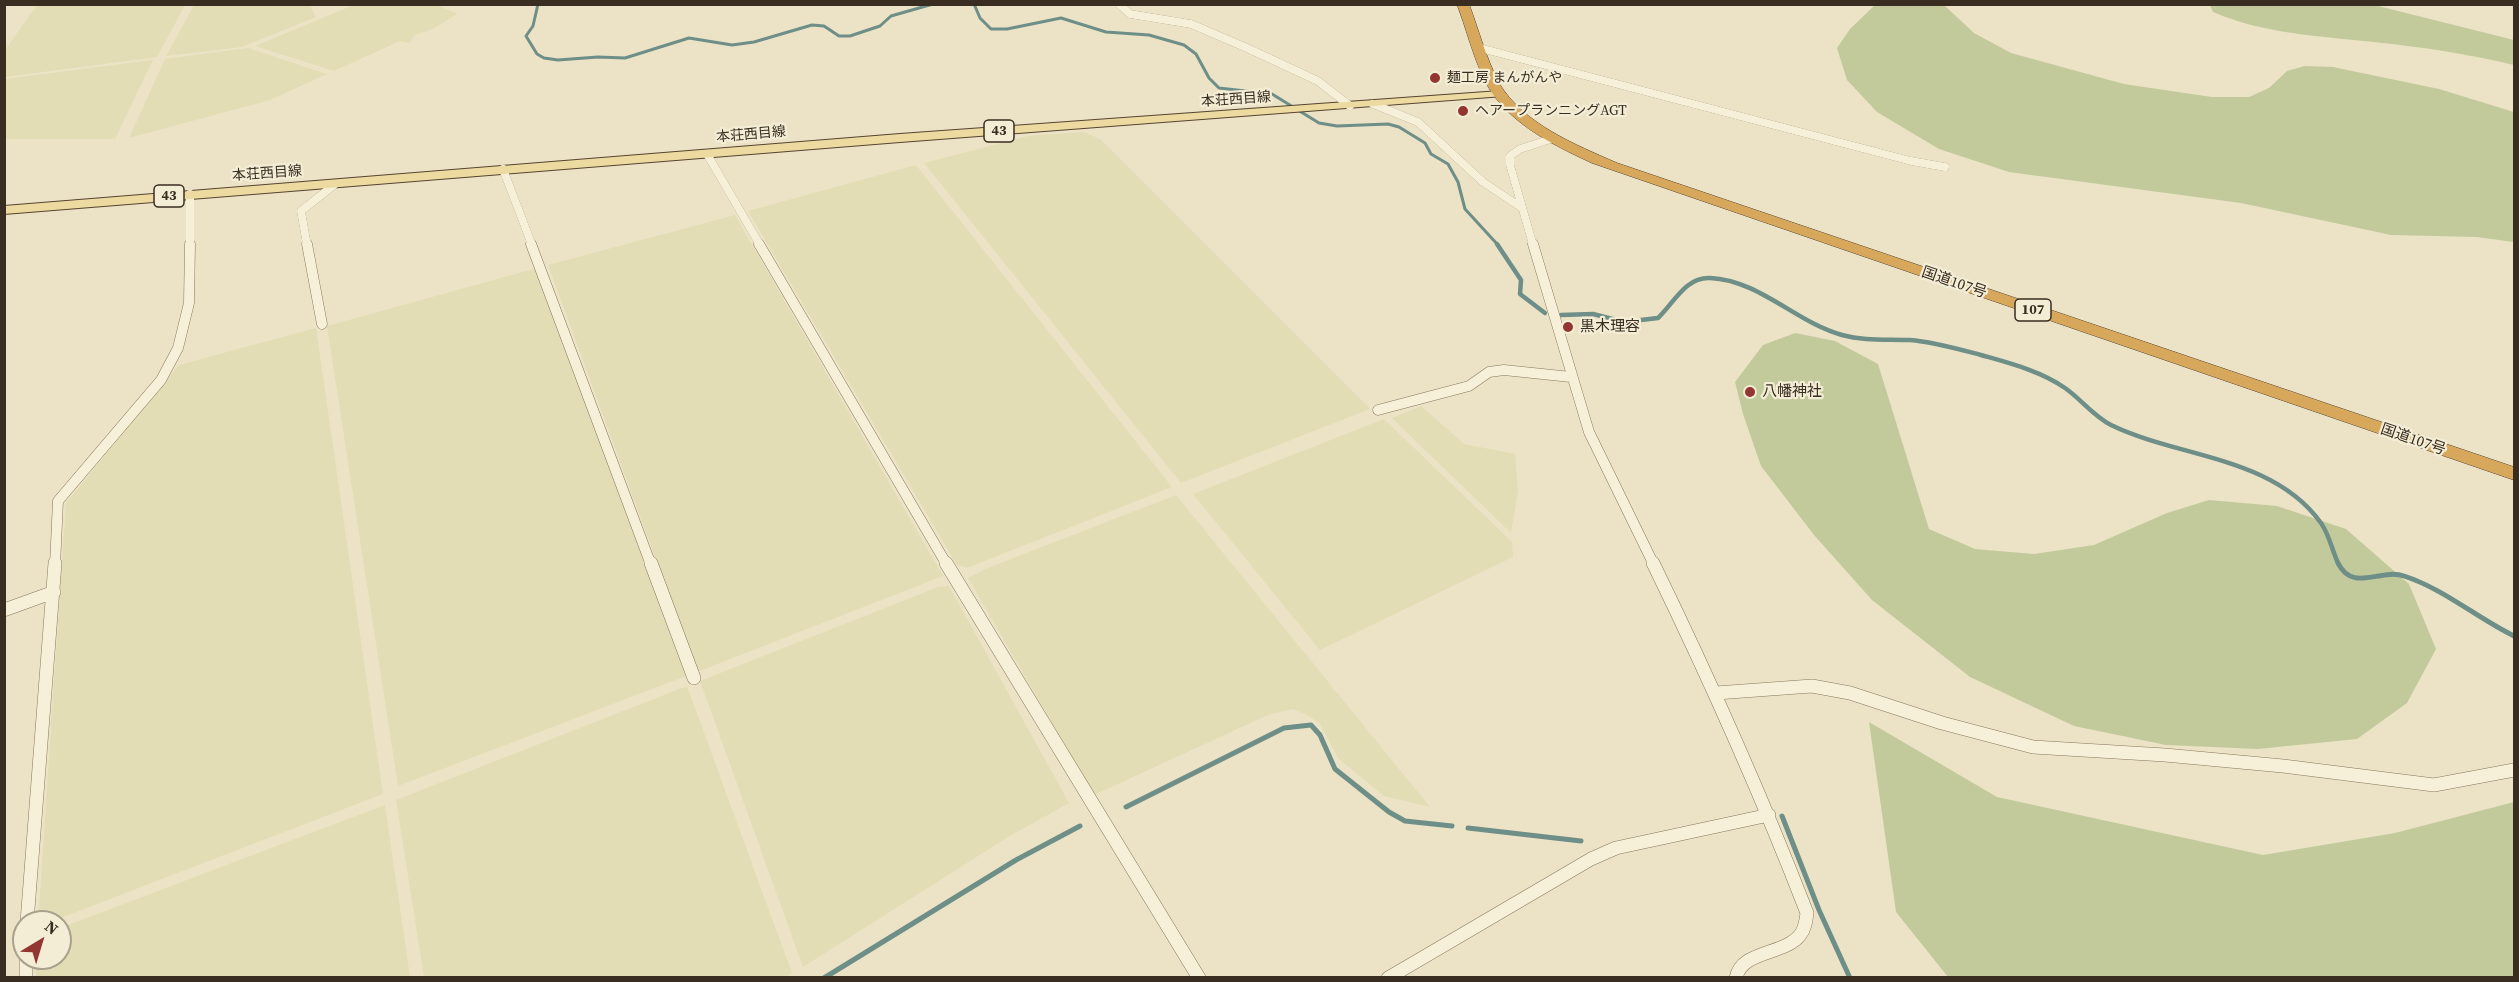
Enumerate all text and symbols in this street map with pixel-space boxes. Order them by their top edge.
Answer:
place label: 麺工房 まんがんや [1447,70,1562,86]
marker: 麺工房 まんがんや [1428,71,1442,85]
street label: 本荘西目線 [1200,89,1272,111]
place label: ヘアープランニングAGT [1475,103,1627,119]
marker: ヘアープランニングAGT [1456,104,1470,118]
road number: 43 [984,120,1014,142]
street label: 本荘西目線 [715,124,787,146]
street label: 本荘西目線 [231,163,303,185]
road number: 43 [154,185,184,207]
street label: 国道107号 [1919,264,1989,302]
road number: 107 [2015,299,2051,321]
place label: 黒木理容 [1580,318,1640,336]
marker: 黒木理容 [1561,320,1575,334]
place label: 八幡神社 [1762,383,1822,401]
marker: 八幡神社 [1743,385,1757,399]
street label: 国道107号 [2378,421,2448,459]
north arrow [12,910,72,970]
text: N [40,915,63,940]

